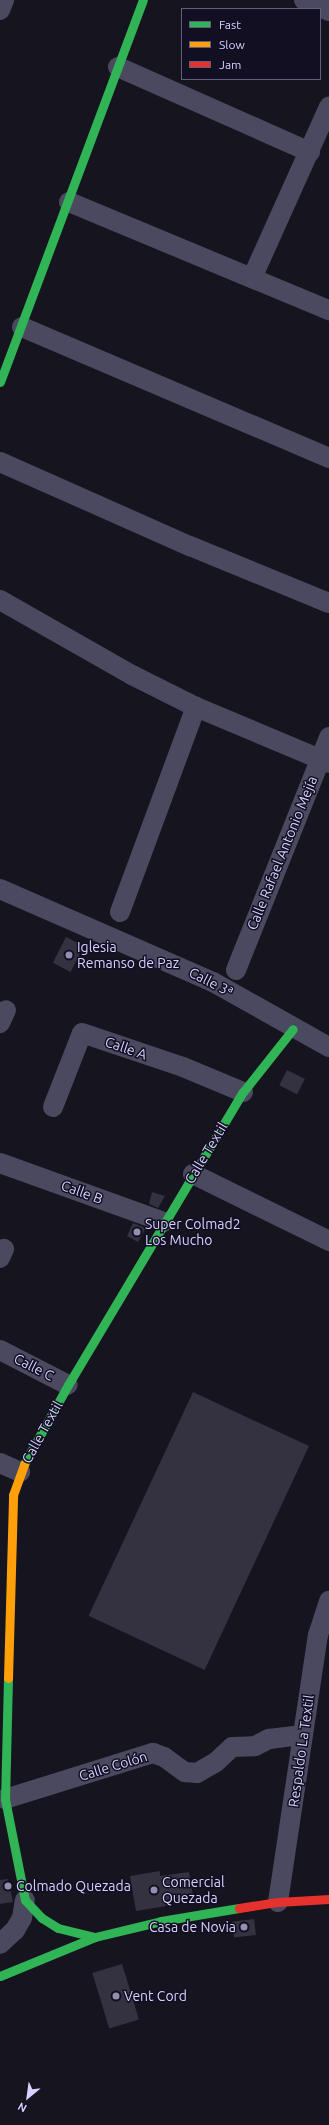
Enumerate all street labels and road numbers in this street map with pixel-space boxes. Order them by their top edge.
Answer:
street label: Calle Rafael Antonio Mejía [243,774,321,932]
street label: Calle 3ª [186,964,236,1000]
street label: Calle A [103,1033,149,1063]
street label: Calle Textil [181,1119,231,1187]
street label: Calle B [59,1177,105,1207]
street label: Calle C [11,1350,57,1384]
street label: Calle Textil [18,1398,66,1466]
street label: Respaldo La Textil [285,1694,317,1808]
street label: Calle Colón [77,1748,149,1784]

